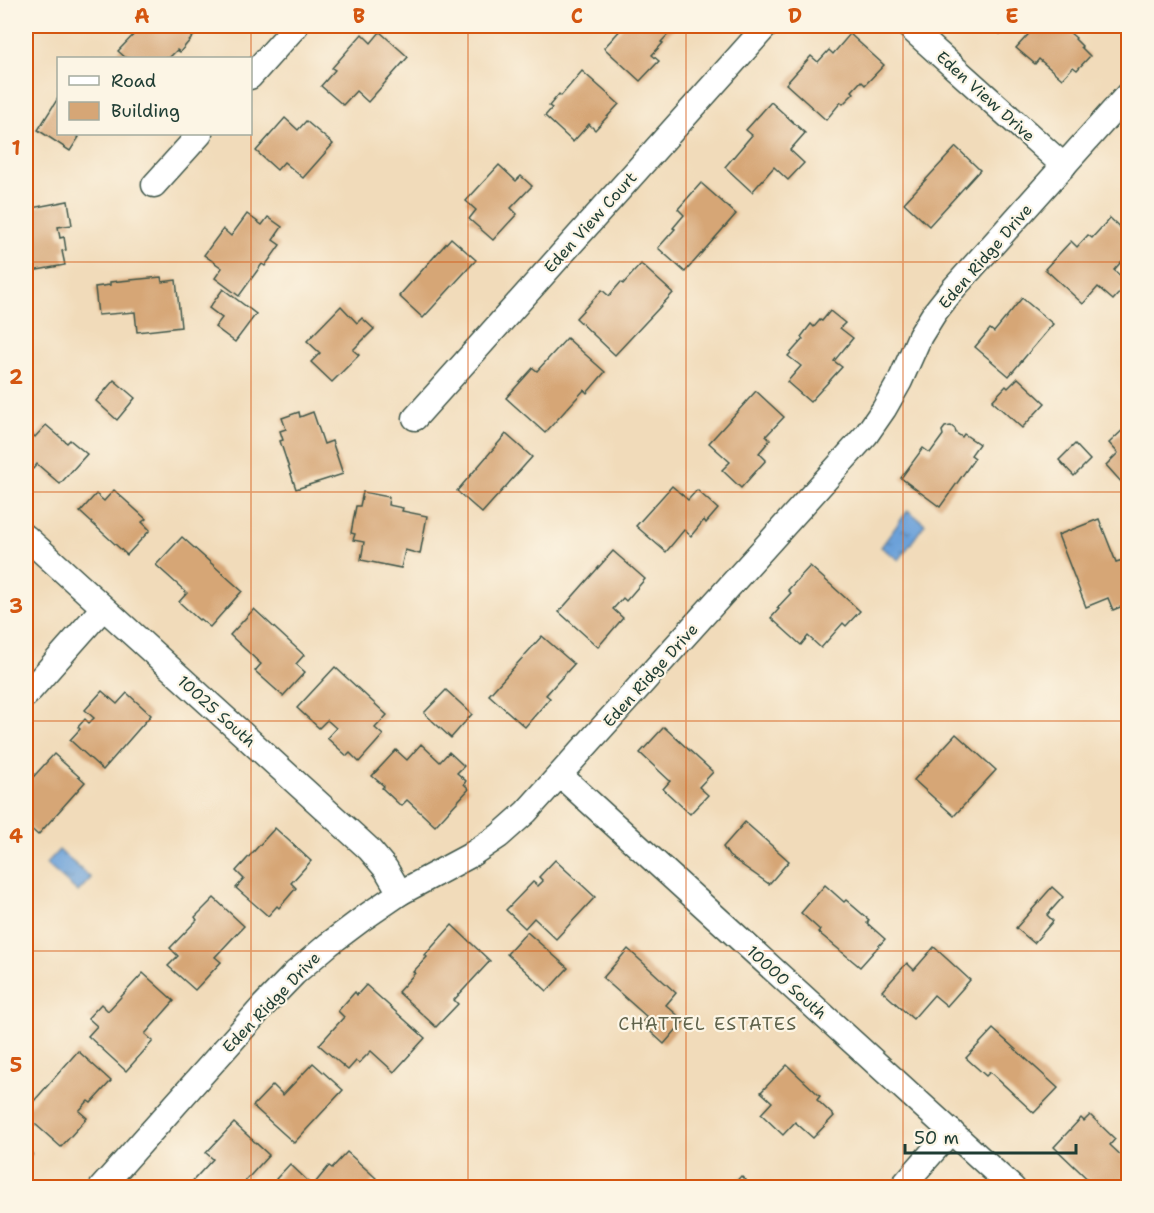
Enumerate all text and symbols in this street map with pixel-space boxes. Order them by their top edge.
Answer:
text: A [134,3,150,29]
text: B [353,3,365,29]
text: C [571,3,583,29]
text: D [788,3,802,29]
text: E [1005,3,1019,29]
street label: Eden View Drive [932,46,1040,146]
legend [57,57,252,135]
text: Road [111,69,156,93]
text: Building [111,99,180,123]
text: 1 [11,135,21,161]
street label: Eden View Court [539,167,641,277]
street label: Eden Ridge Drive [934,199,1037,313]
text: 2 [9,364,23,390]
text: 3 [9,593,23,619]
street label: Eden Ridge Drive [598,619,702,732]
street label: 10025 South [173,671,260,752]
text: 4 [9,823,23,849]
street label: 10000 South [742,941,831,1024]
street label: Eden Ridge Drive [218,947,325,1057]
district label: CHATTEL ESTATES [618,1012,798,1036]
text: 5 [10,1052,22,1078]
scale bar [905,1117,1076,1155]
text: 50 m [914,1126,959,1150]

